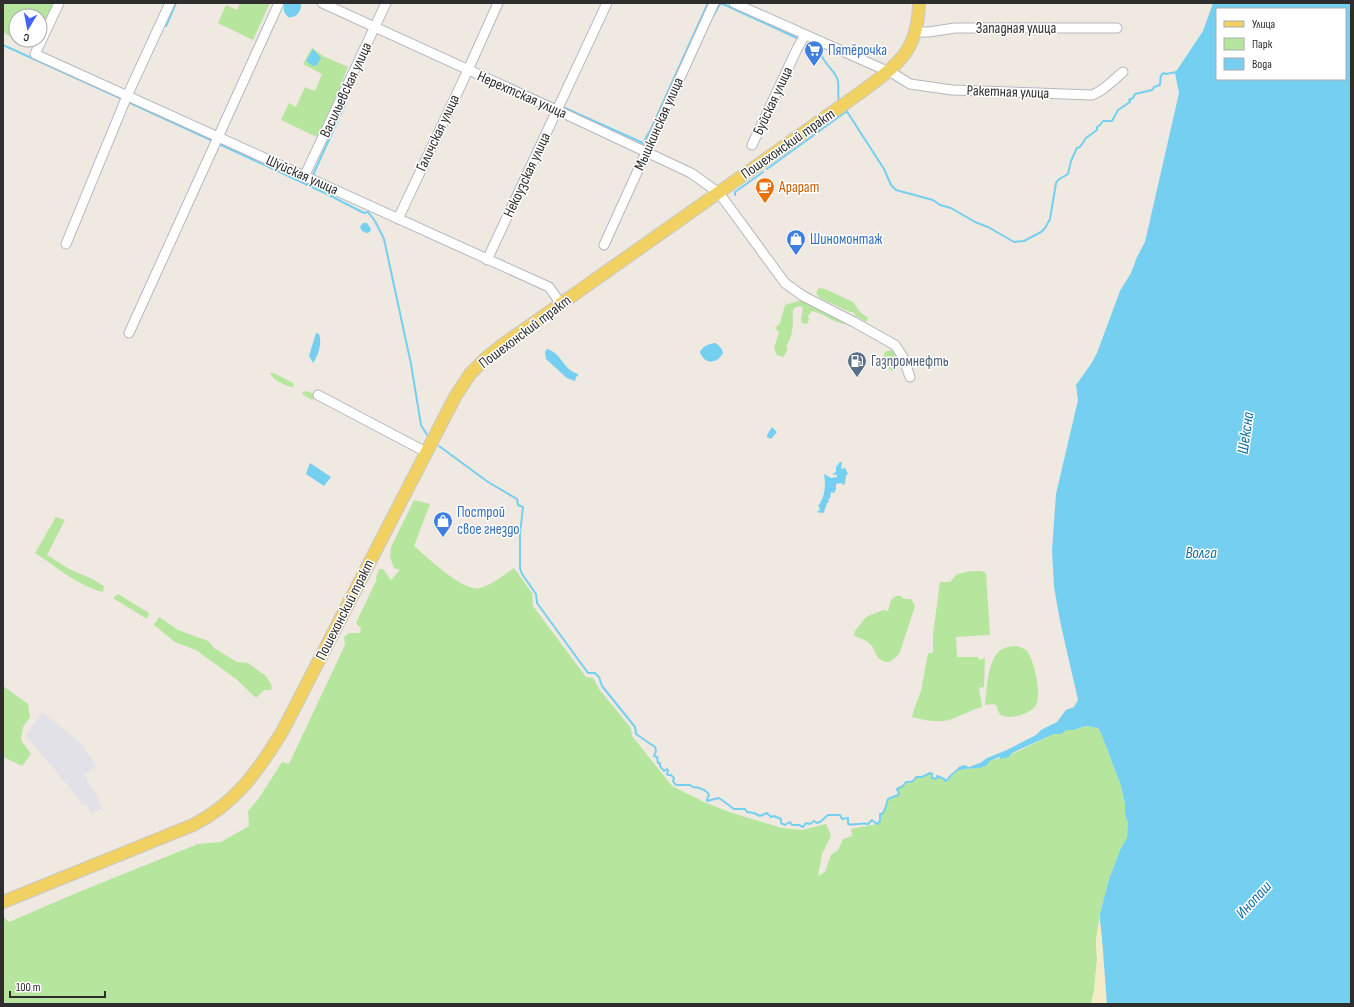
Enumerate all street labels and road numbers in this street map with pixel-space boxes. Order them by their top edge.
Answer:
street label: Западная улица [976,19,1056,38]
street label: Васильевская улица [316,39,376,141]
street label: Буйская улица [749,64,797,138]
street label: Нерехтская улица [474,67,570,123]
street label: Мышкинская улица [630,74,688,174]
street label: Ракетная улица [966,81,1050,103]
street label: Галичская улица [412,91,464,174]
street label: Пошехонский тракт [737,104,839,184]
street label: Некоузская улица [499,129,555,220]
street label: Шуйская улица [263,151,341,199]
street label: Пошехонский тракт [475,291,575,373]
street label: Пошехонский тракт [311,556,379,664]

